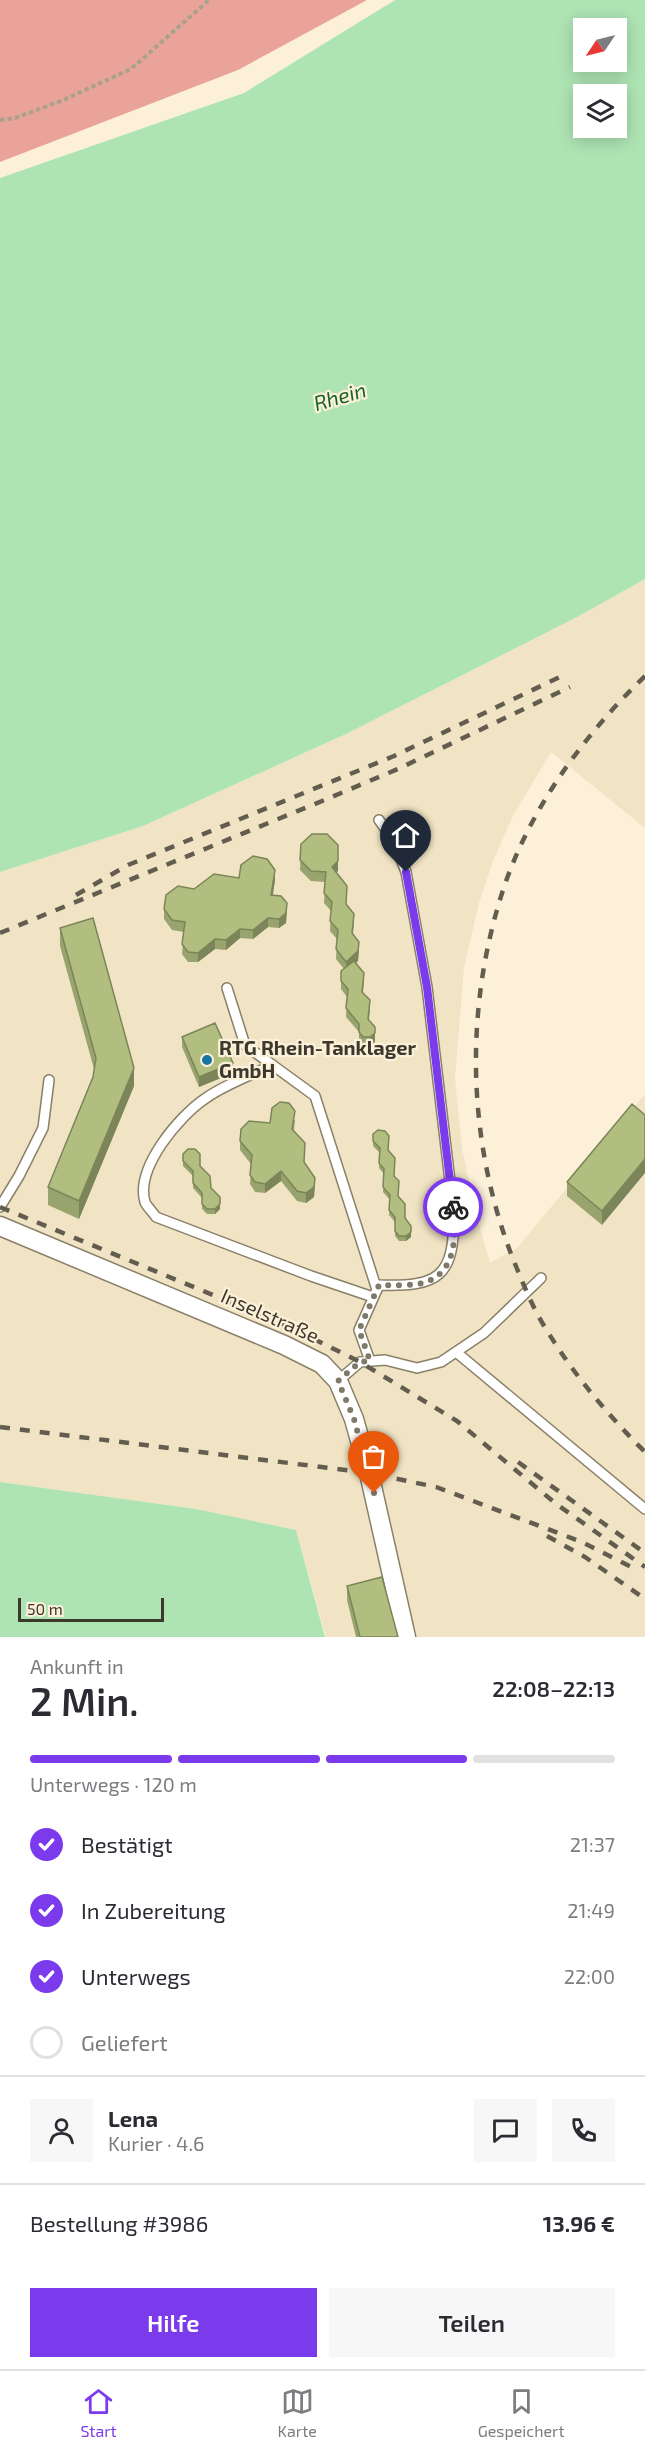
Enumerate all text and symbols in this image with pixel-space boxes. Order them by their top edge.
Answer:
north arrow [573,18,627,72]
map controls [573,18,627,138]
button: layers [573,84,627,138]
water label: Rhein [310,376,369,415]
pin [380,810,431,872]
icon: home [389,819,422,852]
place label: RTG Rhein-Tanklager GmbH [219,1035,417,1082]
marker: RTG Rhein-Tanklager GmbH [200,1053,214,1067]
courier [423,1177,483,1237]
icon: bike [437,1191,470,1224]
street label: Inselstraße [218,1283,323,1347]
pin [348,1431,399,1493]
icon: bag [357,1440,390,1473]
scale bar [18,1595,164,1622]
text: 50 m [27,1599,63,1618]
text: Ankunft in [30,1654,124,1678]
text: 22:08–22:13 [492,1675,615,1701]
text: 2 Min. [30,1677,139,1724]
text: Unterwegs · 120 m [30,1772,197,1796]
icon: check [30,1828,63,1861]
text: Bestätigt [81,1831,173,1857]
text: 21:37 [570,1832,615,1856]
icon: check [30,1894,63,1927]
text: In Zubereitung [81,1897,226,1923]
text: 21:49 [567,1898,615,1922]
icon: check [30,1960,63,1993]
text: Unterwegs [81,1963,191,1989]
text: 22:00 [564,1964,615,1988]
text: Geliefert [81,2029,168,2055]
button: person [30,2099,93,2162]
button: chat [474,2099,537,2162]
button: phone [552,2099,615,2162]
text: Lena [108,2105,158,2131]
text: Kurier · 4.6 [108,2131,204,2155]
text: Bestellung #3986 [30,2210,208,2236]
text: 13.96 € [543,2210,615,2236]
button: Hilfe [30,2288,317,2357]
button: Teilen [329,2288,615,2357]
tab: Start [80,2385,117,2440]
tab: Karte [278,2385,317,2440]
tab: Gespeichert [478,2385,565,2440]

